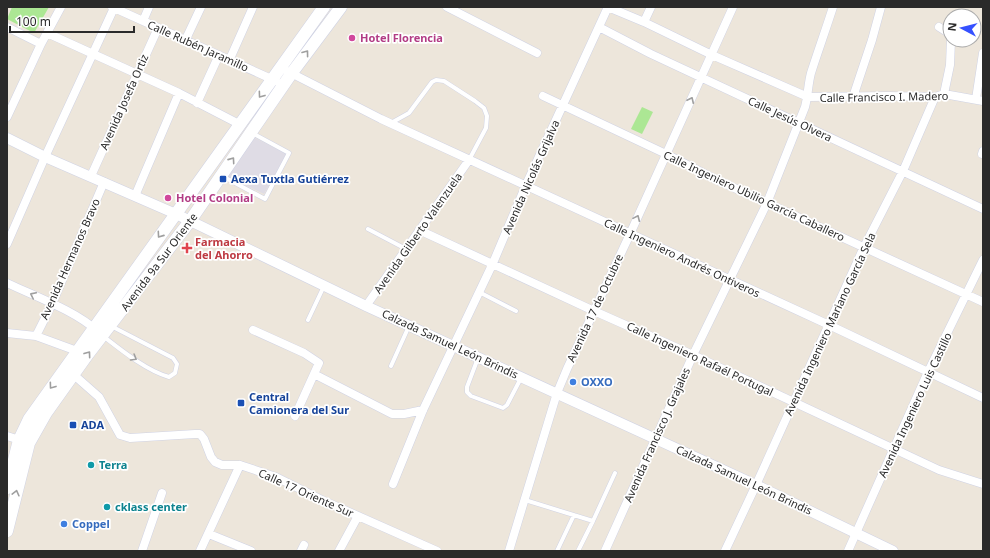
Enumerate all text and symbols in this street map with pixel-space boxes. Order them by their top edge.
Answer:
scale bar [10,8,134,34]
north arrow [942,8,982,48]
text: 100 m [16,13,51,30]
street label: Calle Rubén Jaramillo [145,16,251,75]
text: N [944,21,960,32]
place label: Hotel Florencia [360,30,443,45]
marker: Hotel Florencia [347,33,357,43]
one-way arrow [302,51,309,58]
street label: Avenida Josefa Ortiz [96,52,151,152]
street label: Calle Francisco I. Madero [820,88,949,105]
one-way arrow [259,91,266,98]
street label: Calle Jesús Olvera [746,93,835,145]
one-way arrow [686,96,694,104]
street label: Avenida Nicolás Grijalva [499,117,563,236]
street label: Calle Ingeniero Ubilio García Caballero [661,147,848,244]
one-way arrow [227,157,235,164]
street label: Avenida Gilberto Valenzuela [370,169,465,296]
place label: Aexa Tuxtla Gutiérrez [231,171,349,186]
marker: Aexa Tuxtla Gutiérrez [218,174,228,184]
place label: Hotel Colonial [176,190,253,205]
marker: Hotel Colonial [163,193,173,203]
street label: Avenida Hermanos Bravo [36,196,103,322]
street label: Avenida 9a Sur Oriente [117,210,200,314]
street label: Calle Ingeniero Andrés Ontiveros [602,215,763,300]
one-way arrow [633,215,641,222]
street label: Avenida Ingeniero Mariano García Sela [780,230,879,418]
one-way arrow [157,231,165,238]
place label: Farmacia del Ahorro [195,234,253,262]
marker: Farmacia del Ahorro [182,243,192,253]
street label: Avenida 17 de Octubre [563,251,626,364]
one-way arrow [29,292,37,300]
street label: Calzada Samuel León Brindis [380,305,521,382]
street label: Calle Ingeniero Rafaél Portugal [624,318,776,399]
street label: Avenida Ingeniero Luis Castillo [874,329,955,480]
one-way arrow [83,352,90,359]
one-way arrow [130,354,137,361]
street label: Avenida Francisco J. Grajales [620,365,693,505]
place label: OXXO [581,374,613,389]
marker: OXXO [568,377,578,387]
one-way arrow [50,382,57,389]
place label: Central Camionera del Sur [249,389,349,417]
marker: Central Camionera del Sur [236,398,246,408]
place label: ADA [81,417,104,432]
marker: ADA [68,420,78,430]
street label: Calzada Samuel León Brindis [674,441,815,518]
place label: Terra [99,457,127,472]
marker: Terra [86,460,96,470]
street label: Calle 17 Oriente Sur [256,465,357,520]
one-way arrow [12,490,20,496]
place label: cklass center [115,499,187,514]
marker: cklass center [102,502,112,512]
place label: Coppel [72,516,110,531]
marker: Coppel [59,519,69,529]

